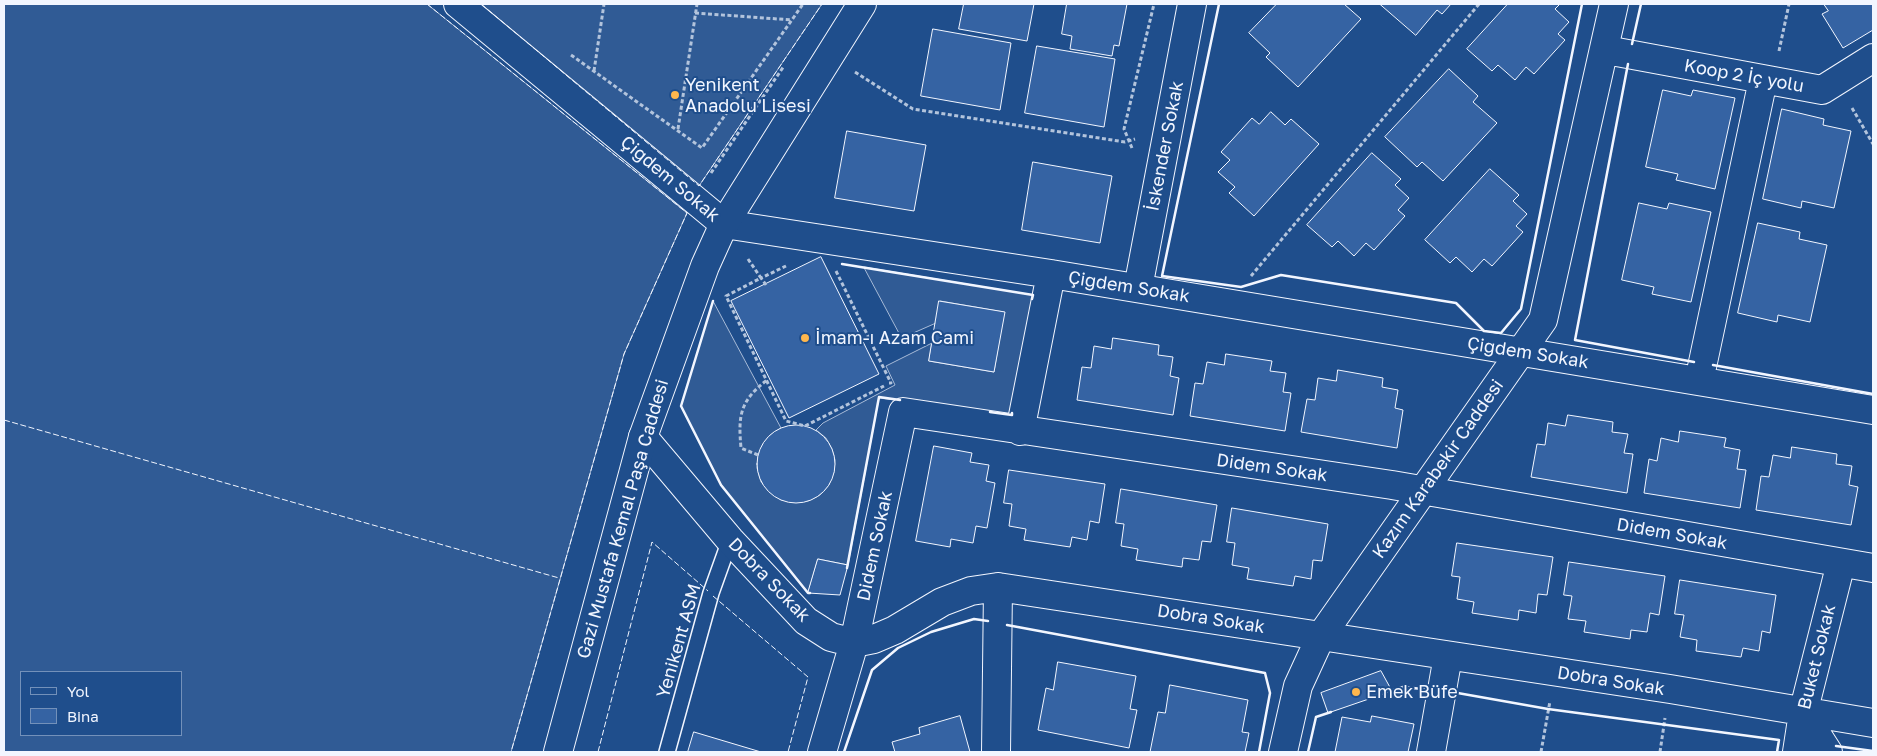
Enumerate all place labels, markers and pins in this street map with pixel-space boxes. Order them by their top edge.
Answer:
place label: Yenikent Anadolu Lisesi [685,74,811,116]
marker: Yenikent Anadolu Lisesi [669,89,681,101]
place label: İmam-ı Azam Cami [815,327,974,349]
marker: İmam-ı Azam Cami [799,332,811,344]
place label: Emek Büfe [1366,681,1458,703]
marker: Emek Büfe [1350,686,1362,698]

